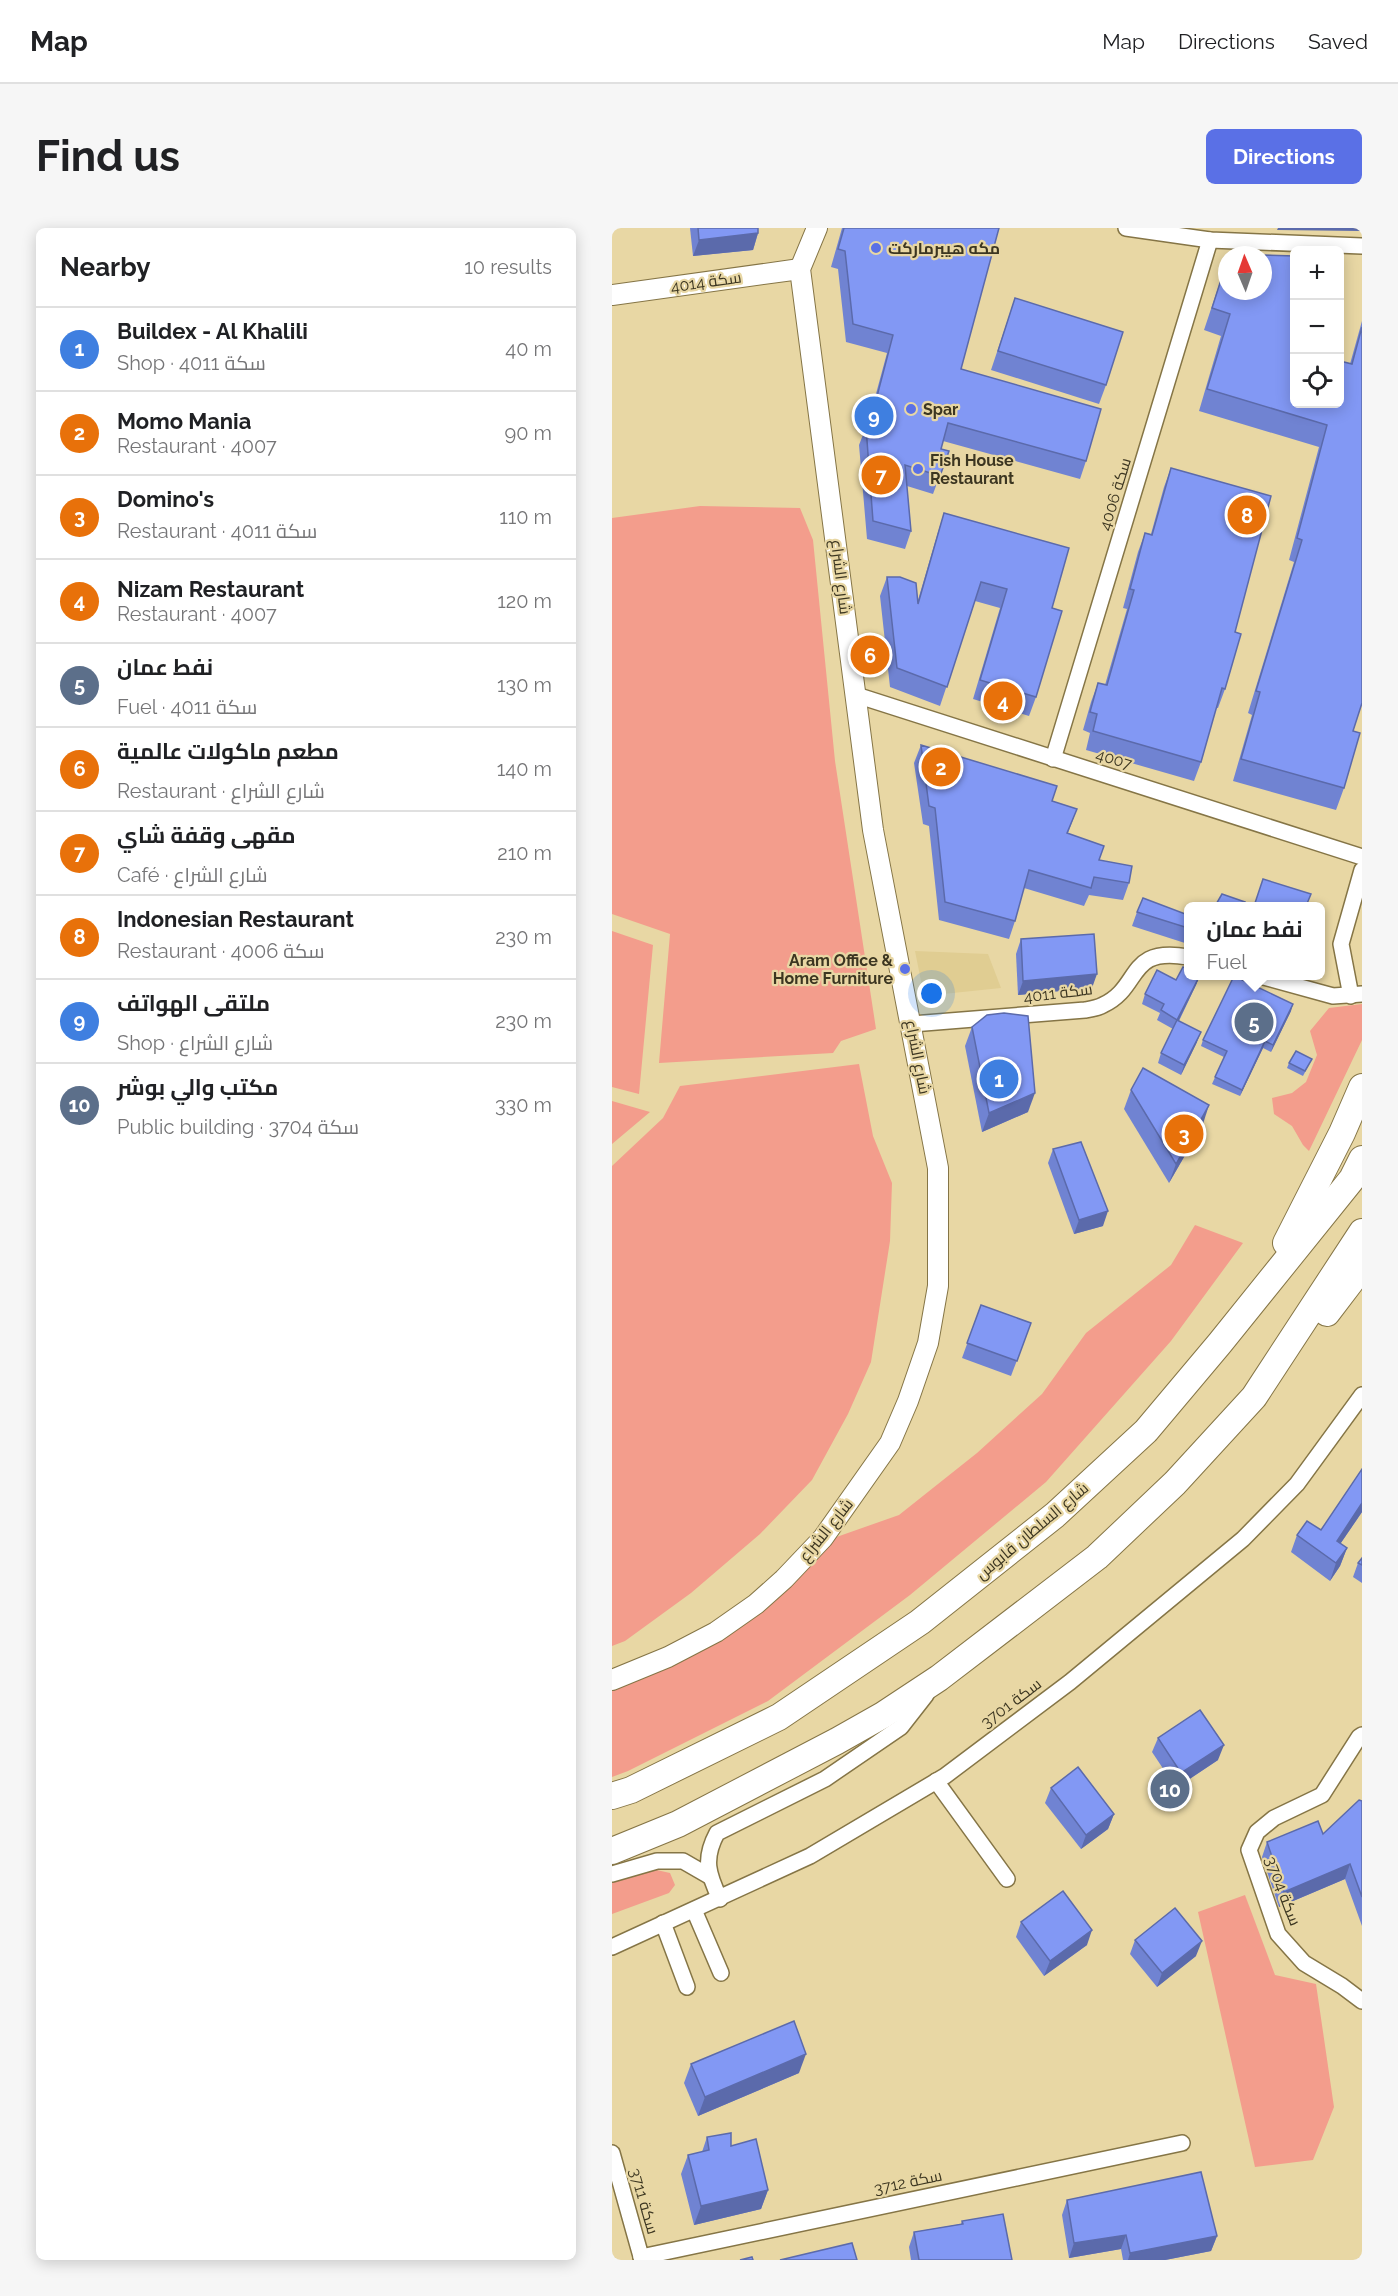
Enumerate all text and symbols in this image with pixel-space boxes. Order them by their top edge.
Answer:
text: Map [30,25,88,58]
text: Map [1102,29,1145,54]
text: Directions [1178,29,1275,54]
text: Saved [1308,29,1368,54]
button: Directions [1206,129,1362,184]
text: Find us [36,132,180,181]
place label: مكه هيبرماركت [888,239,1000,258]
marker: مكه هيبرماركت [869,241,883,255]
north arrow [1218,246,1272,300]
map controls [1290,246,1344,408]
button: + [1290,246,1344,300]
text: Nearby [60,252,150,282]
text: 10 results [464,255,552,279]
street label: سكة 4014 [669,268,743,296]
button: − [1290,300,1344,354]
text: Buildex - Al Khalili [117,318,308,344]
text: 1 [75,337,84,361]
text: 40 m [505,337,552,361]
text: Shop · سكة 4011 [117,351,266,375]
button: locate [1290,354,1344,408]
pin: 9 [854,394,894,438]
place label: Spar [923,400,958,419]
marker: Spar [904,402,918,416]
text: Momo Mania [117,408,251,434]
text: 2 [74,421,85,445]
text: 90 m [505,421,552,445]
text: Restaurant · 4007 [117,434,277,458]
place label: Fish House Restaurant [930,451,1014,488]
pin: 7 [862,452,900,498]
street label: سكة 4006 [1095,455,1135,533]
marker: Fish House Restaurant [911,462,925,476]
text: Domino's [117,486,214,512]
pin: 8 [1228,492,1266,538]
text: 3 [74,505,85,529]
text: 110 m [499,505,552,529]
text: Restaurant · سكة 4011 [117,519,317,543]
street label: شارع الشراع [825,539,855,616]
text: Nizam Restaurant [117,576,304,602]
text: 4 [74,589,85,613]
text: 120 m [497,589,552,613]
text: Restaurant · 4007 [117,602,277,626]
pin: 6 [850,632,890,678]
text: نفط عمان [117,654,213,680]
text: 5 [74,673,85,697]
text: 130 m [497,673,552,697]
pin: 4 [984,678,1022,724]
text: Fuel · سكة 4011 [117,695,257,719]
text: مطعم ماكولات عالمية [117,738,339,764]
pin: 2 [922,744,960,790]
street label: 4007 [1094,745,1135,774]
text: 6 [73,757,86,781]
text: 140 m [497,757,552,781]
text: Restaurant · شارع الشراع [117,779,325,803]
text: مقهى وقفة شاي [117,822,296,848]
text: 7 [74,841,85,865]
text: 210 m [497,841,552,865]
text: Café · شارع الشراع [117,863,268,887]
popup [1184,902,1325,980]
text: Indonesian Restaurant [117,906,354,932]
text: نفط عمان [1206,916,1303,942]
text: 8 [73,925,86,949]
text: 230 m [495,925,552,949]
text: Restaurant · سكة 4006 [117,939,325,963]
text: Fuel [1206,950,1247,974]
place label: Aram Office & Home Furniture [773,951,894,988]
marker: Aram Office & Home Furniture [898,962,912,976]
your location [917,979,946,1008]
street label: سكة 4011 [1022,979,1094,1007]
text: ملتقى الهواتف [117,990,270,1016]
pin: 5 [1234,1000,1274,1044]
text: 9 [74,1009,85,1033]
text: 230 m [495,1009,552,1033]
street label: شارع الشراع [900,1018,935,1096]
text: Shop · شارع الشراع [117,1031,273,1055]
pin: 1 [980,1056,1018,1102]
text: مكتب والي بوشر [117,1074,278,1100]
text: 10 [68,1093,91,1117]
text: 330 m [495,1093,552,1117]
pin: 3 [1164,1112,1204,1156]
text: Public building · سكة 3704 [117,1115,359,1139]
street label: شارع السلطان قابوس [972,1478,1093,1585]
street label: شارع الشراع [795,1495,859,1566]
street label: سكة 3701 [977,1674,1045,1732]
pin: 10 [1150,1766,1190,1812]
street label: سكة 3704 [1261,1854,1305,1928]
street label: سكة 3711 [626,2166,662,2236]
street label: سكة 3712 [872,2166,944,2198]

